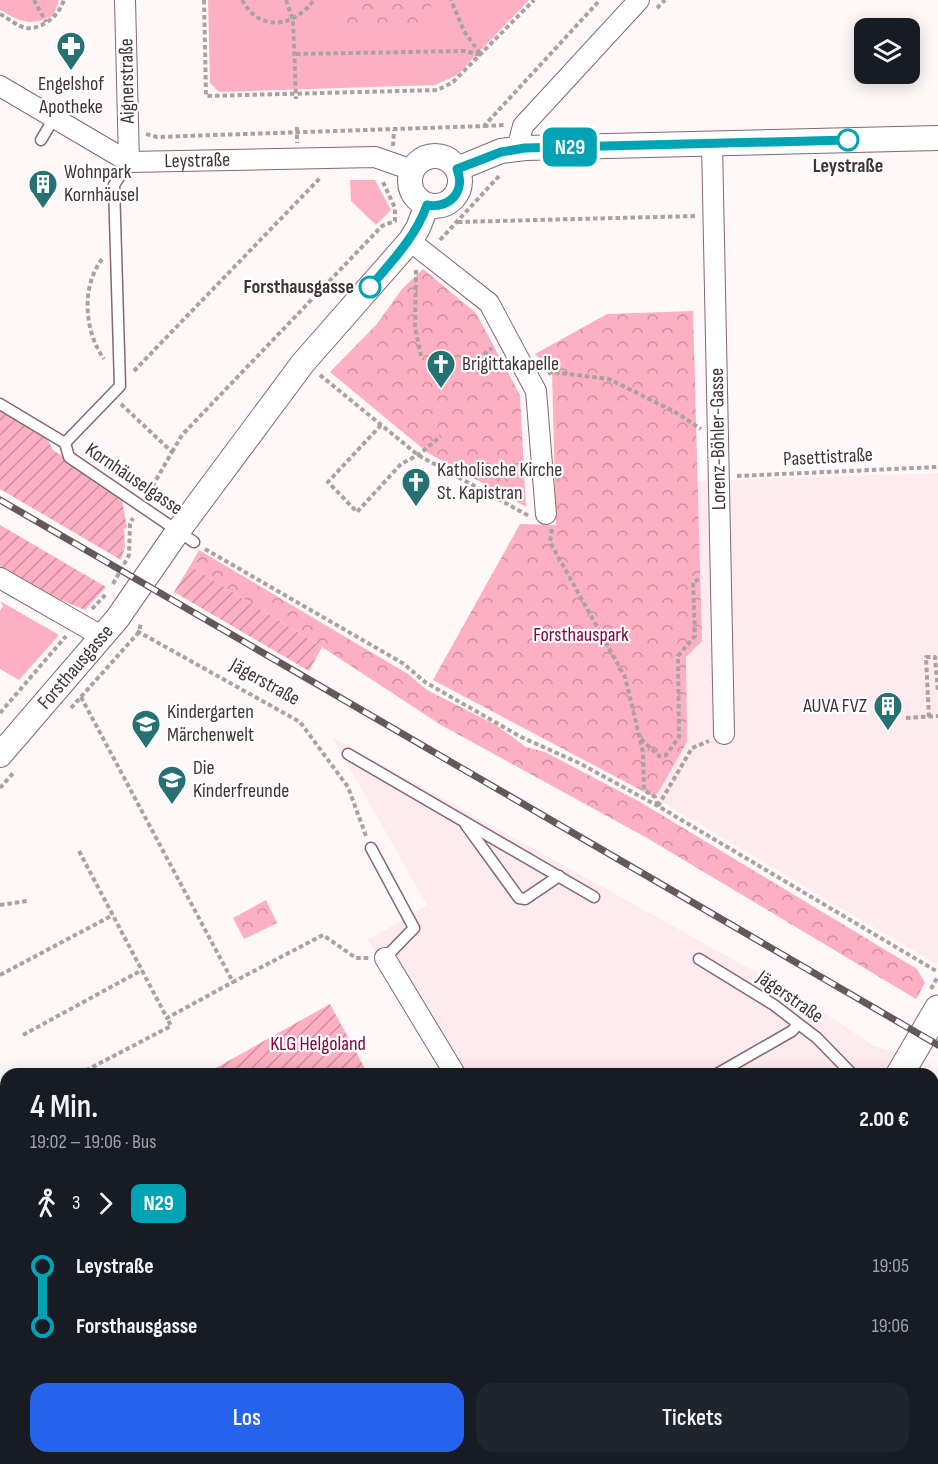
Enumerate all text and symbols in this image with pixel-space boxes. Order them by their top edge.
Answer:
map controls [854,18,920,84]
button: layers [854,18,920,84]
pharmacy icon: Engelshof Apotheke [55,30,87,72]
street label: Aignerstraße [114,38,140,125]
place label: Engelshof Apotheke [38,72,104,119]
line badge: N29 [536,128,604,166]
marker: Leystraße [837,129,859,151]
text: N29 [555,135,585,160]
street label: Leystraße [164,148,230,173]
place label: Leystraße [813,154,883,178]
place label: Wohnpark Kornhäusel [64,160,139,207]
building icon: Wohnpark Kornhäusel [27,168,59,210]
place label: Forsthausgasse [244,275,354,299]
marker: Forsthausgasse [359,276,381,298]
church icon: Brigittakapelle [425,348,457,390]
place label: Brigittakapelle [462,352,559,376]
street label: Lorenz-Böhler-Gasse [705,368,731,510]
street label: Kornhäuselgasse [81,438,187,520]
street label: Pasettistraße [783,443,873,471]
place label: Katholische Kirche St. Kapistran [437,458,562,505]
church icon: Katholische Kirche St. Kapistran [400,466,432,508]
street label: Forsthausgasse [33,620,119,714]
park label: Forsthauspark [533,623,629,647]
street label: Jägerstraße [225,653,304,711]
building icon: AUVA FVZ [872,690,904,732]
place label: AUVA FVZ [802,694,867,718]
place label: Kindergarten Märchenwelt [167,700,254,747]
school or university icon: Kindergarten Märchenwelt [130,708,162,750]
place label: Die Kinderfreunde [193,756,289,803]
school or university icon: Die Kinderfreunde [156,764,188,806]
street label: Jägerstraße [751,965,828,1029]
park label: KLG Helgoland [270,1032,366,1056]
text: 4 Min. [30,1087,98,1127]
text: 2.00 € [859,1106,909,1133]
text: 19:02 – 19:06 · Bus [30,1130,156,1154]
icon: walk [30,1187,63,1220]
icon: forward [89,1187,122,1220]
text: 3 [72,1191,80,1215]
text: N29 [143,1191,174,1216]
text: Leystraße [76,1253,154,1280]
text: 19:05 [872,1254,909,1278]
text: Forsthausgasse [76,1313,198,1340]
text: 19:06 [872,1314,909,1338]
button: Los [30,1383,464,1452]
button: Tickets [476,1383,909,1452]

